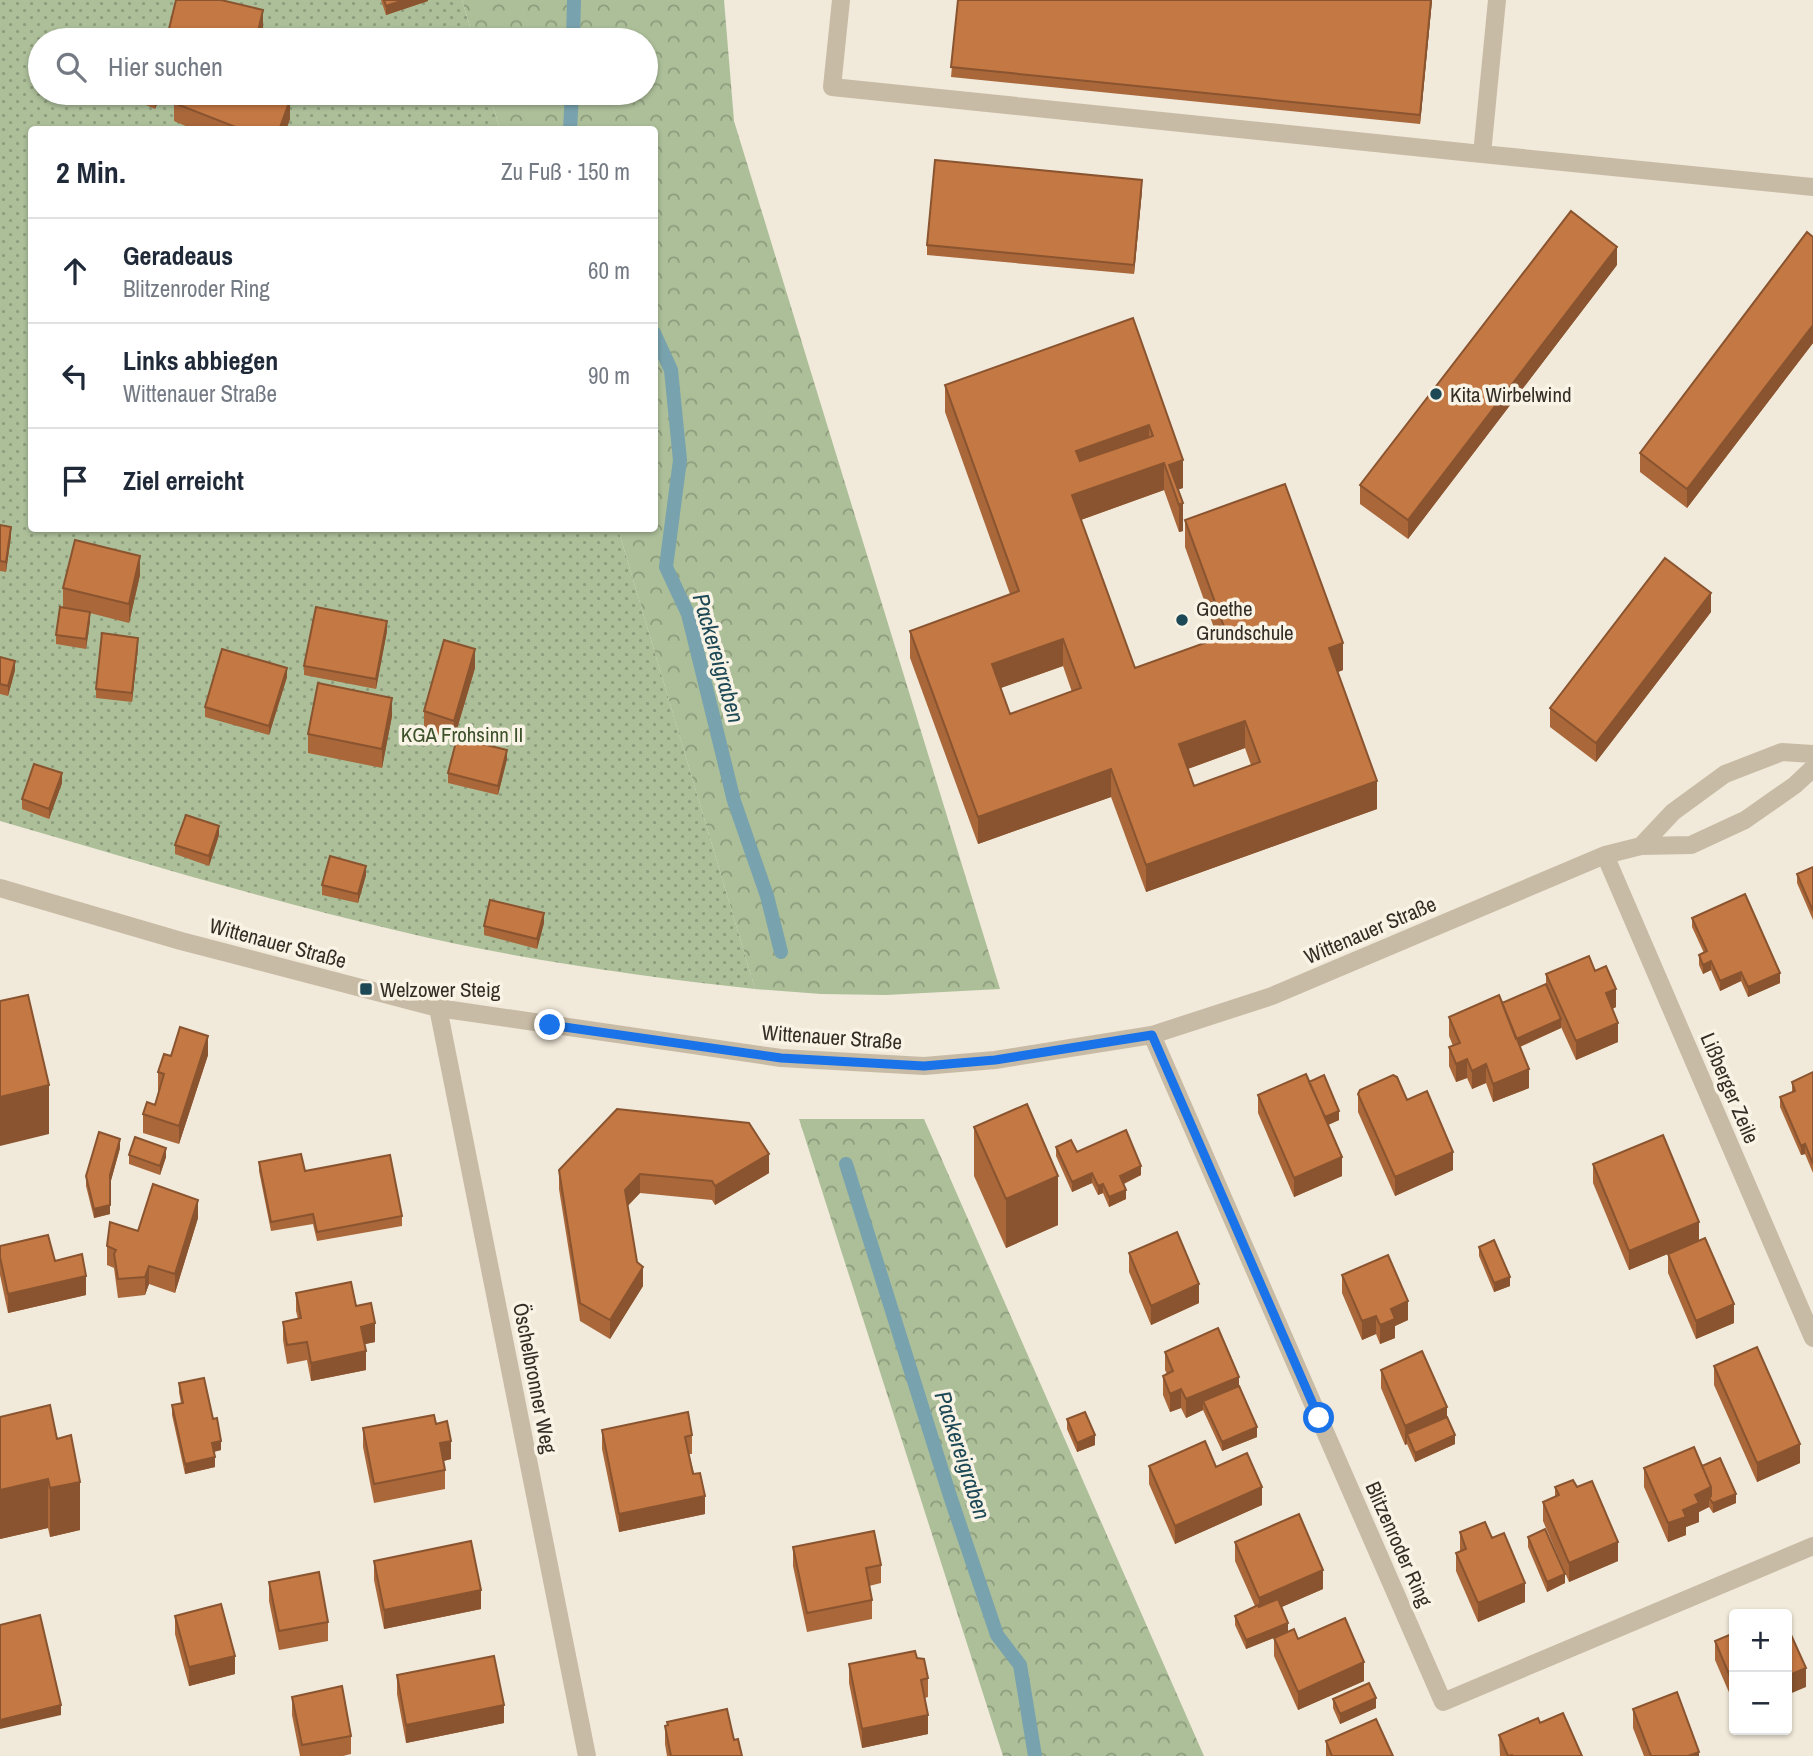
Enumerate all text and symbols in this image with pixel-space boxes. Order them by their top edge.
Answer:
search box [28,28,658,105]
icon: search [52,48,90,86]
text: Hier suchen [108,49,223,84]
text: 2 Min. [56,152,126,192]
text: Zu Fuß · 150 m [501,156,630,187]
text: Geradeaus [123,238,233,273]
icon: ahead [56,252,94,290]
text: 60 m [588,255,630,286]
text: Blitzenroder Ring [123,273,270,304]
text: Links abbiegen [123,343,278,378]
icon: left [56,357,94,395]
text: 90 m [588,360,630,391]
text: Wittenauer Straße [123,378,277,409]
place label: Kita Wirbelwind [1450,380,1572,409]
marker: Kita Wirbelwind [1428,386,1444,402]
icon: arrive [56,462,94,500]
text: Ziel erreicht [123,463,244,498]
water label: Packereigraben [686,590,752,726]
place label: Goethe Grundschule [1196,594,1294,647]
marker: Goethe Grundschule [1174,612,1190,628]
park label: KGA Frohsinn II [401,720,523,749]
street label: Wittenauer Straße [1300,889,1440,971]
street label: Wittenauer Straße [206,911,350,975]
place label: Welzower Steig [380,975,501,1004]
marker: Welzower Steig [358,981,374,997]
route end [534,1009,565,1040]
street label: Wittenauer Straße [761,1018,903,1056]
street label: Lißberger Zeile [1694,1028,1766,1148]
street label: Öschelbronner Weg [506,1300,564,1456]
water label: Packereigraben [928,1387,998,1523]
route start [1303,1402,1334,1433]
street label: Blitzenroder Ring [1358,1477,1440,1611]
map controls [1729,1609,1792,1735]
button: + [1729,1609,1792,1672]
button: − [1729,1672,1792,1735]

